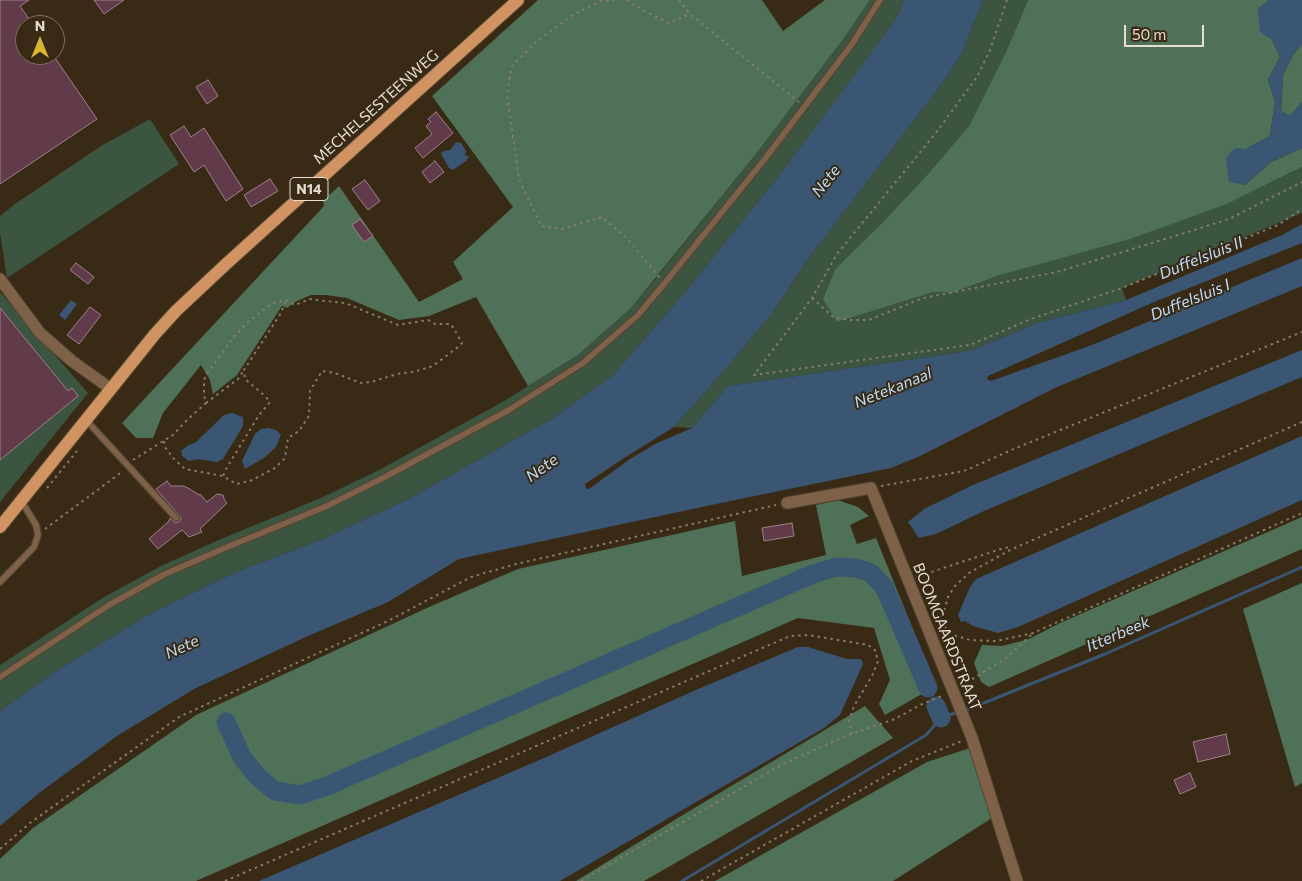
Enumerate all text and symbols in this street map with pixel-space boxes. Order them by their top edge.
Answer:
north arrow [15,15,65,65]
scale bar [1127,15,1207,47]
text: N [35,17,45,34]
text: 50 m [1132,25,1166,43]
street label: MECHELSESTEENWEG [310,46,442,168]
water label: Nete [808,161,844,201]
road number: N14 [290,178,328,200]
water label: Duffelsluis II [1156,232,1246,284]
water label: Duffelsluis I [1147,275,1233,325]
water label: Netekanaal [851,364,935,412]
water label: Nete [522,450,562,486]
street label: BOOMGAARDSTRAAT [909,560,985,714]
water label: Itterbeek [1083,612,1153,656]
water label: Nete [162,631,202,663]

